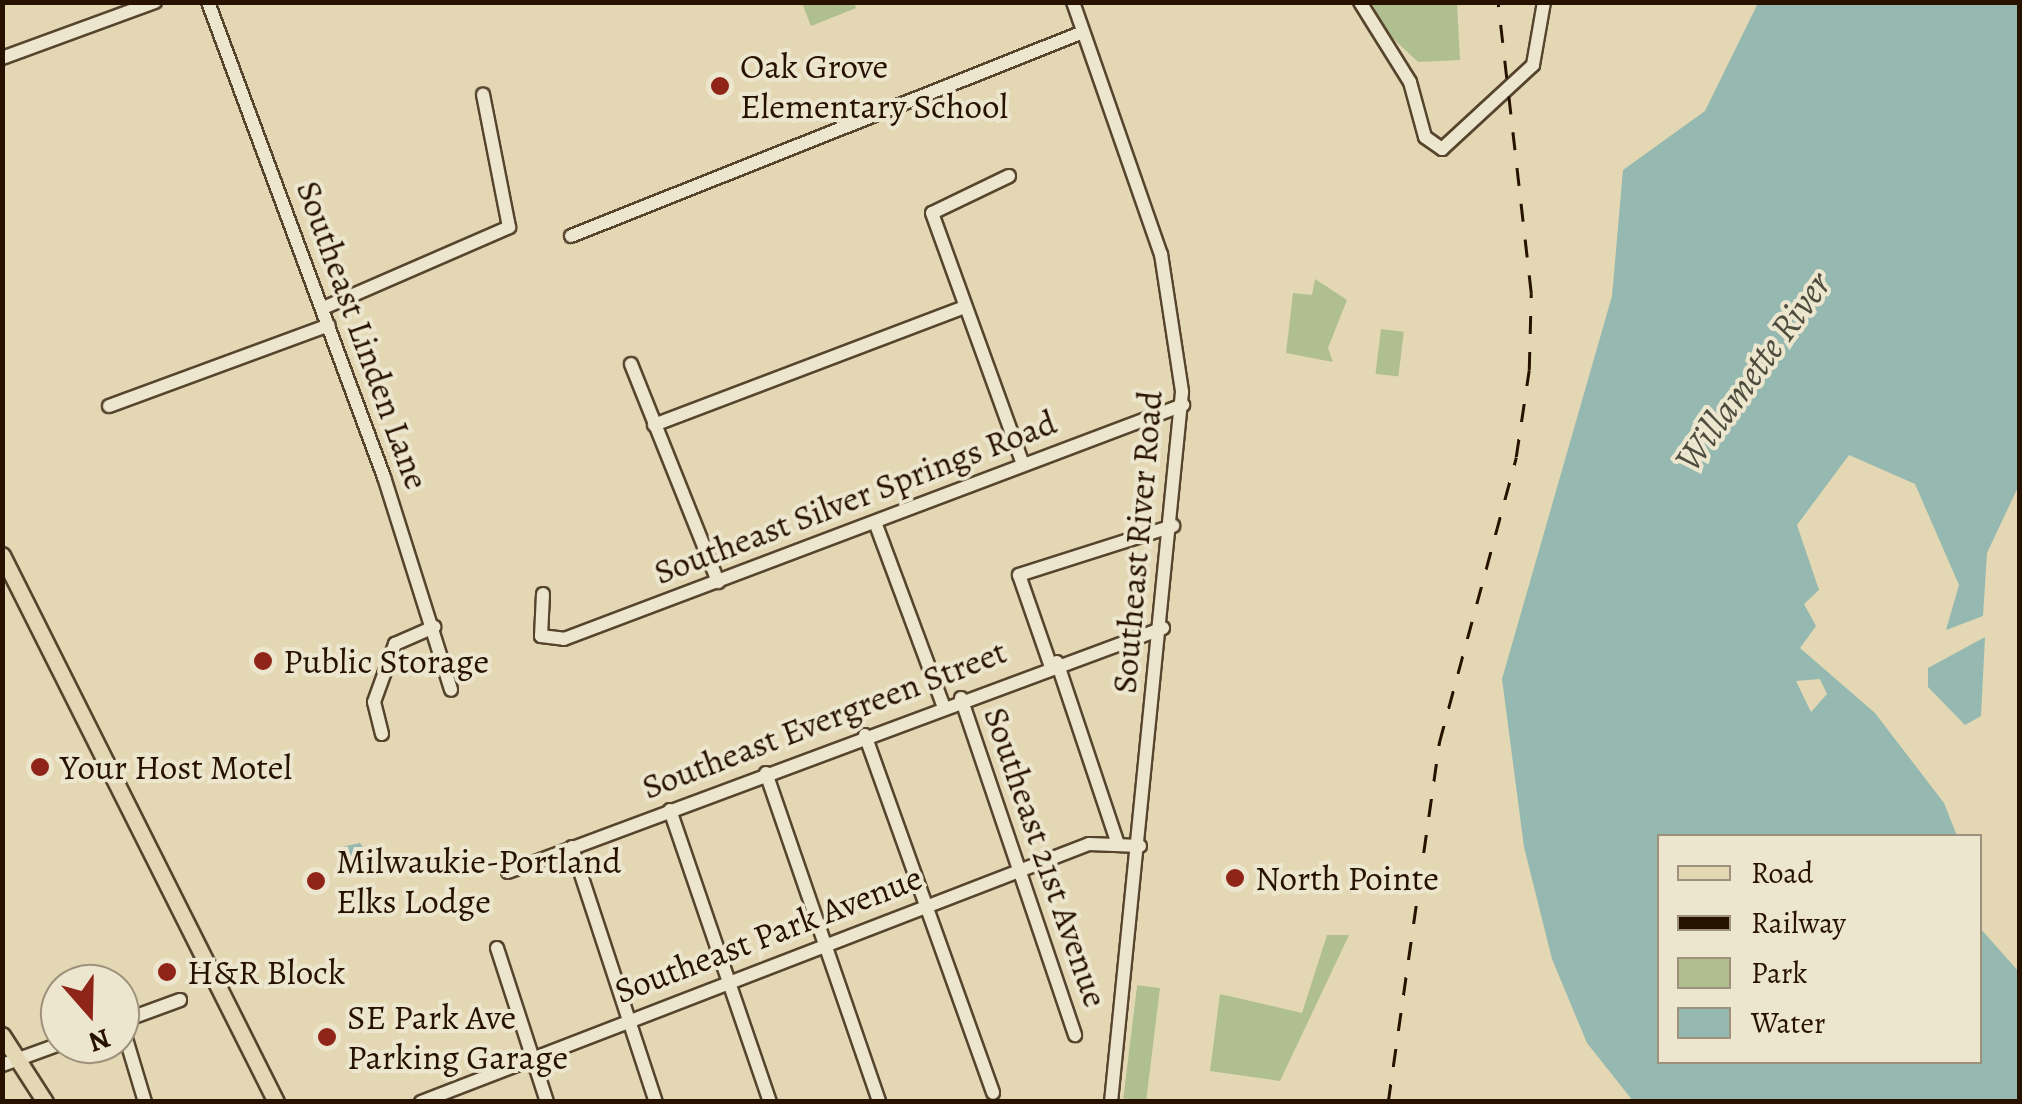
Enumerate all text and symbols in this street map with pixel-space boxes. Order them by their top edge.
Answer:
place label: Oak Grove Elementary School [740,45,1008,127]
marker: Oak Grove Elementary School [709,75,731,97]
street label: Southeast Linden Lane [288,175,438,495]
water label: Willamette River [1665,263,1841,481]
street label: Southeast River Road [1103,389,1171,695]
street label: Southeast Silver Springs Road [648,401,1062,593]
street label: Southeast Evergreen Street [636,630,1012,808]
place label: Public Storage [283,640,489,682]
marker: Public Storage [252,650,274,672]
street label: Southeast 21st Avenue [975,702,1117,1012]
place label: Your Host Motel [60,746,292,788]
marker: Your Host Motel [29,756,51,778]
legend [1657,834,1982,1064]
place label: Milwaukie-Portland Elks Lodge [336,840,621,922]
text: Road [1751,853,1813,893]
street label: Southeast Park Avenue [608,856,928,1012]
place label: North Pointe [1255,857,1439,899]
marker: North Pointe [1224,867,1246,889]
marker: Milwaukie-Portland Elks Lodge [305,870,327,892]
text: Railway [1751,903,1846,943]
place label: H&R Block [187,951,345,993]
text: Park [1751,953,1807,993]
marker: H&R Block [156,961,178,983]
north arrow [40,964,140,1064]
place label: SE Park Ave Parking Garage [347,996,568,1078]
text: Water [1751,1003,1825,1043]
text: N [84,1019,116,1062]
marker: SE Park Ave Parking Garage [316,1026,338,1048]

